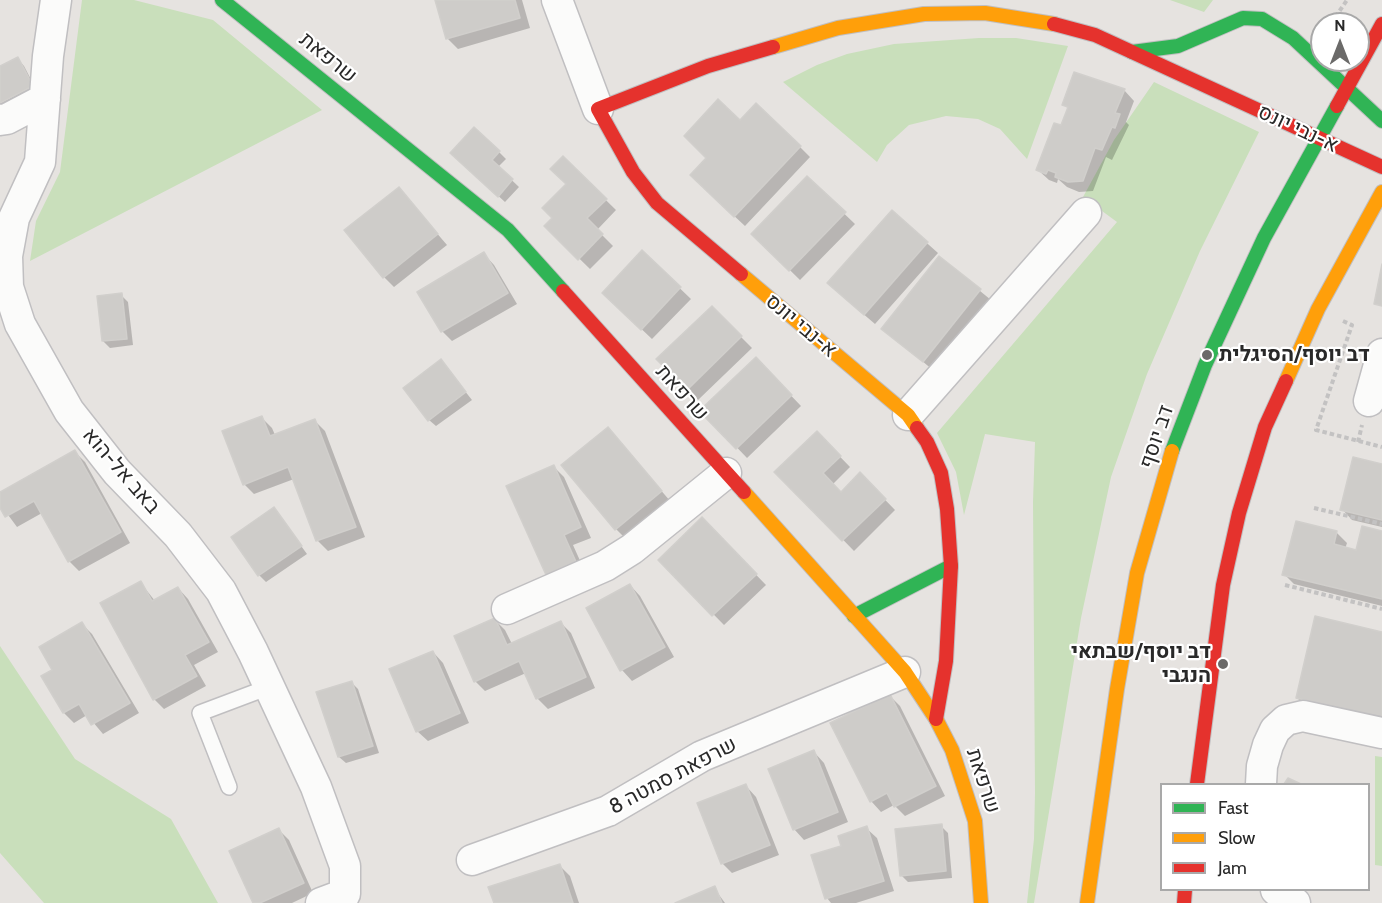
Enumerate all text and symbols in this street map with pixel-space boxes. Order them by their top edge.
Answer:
north arrow [1310,12,1370,72]
text: N [1334,16,1346,35]
street label: שרפאת [294,27,362,89]
street label: א-נבי יונס [1254,99,1342,159]
street label: א-נבי יונס [760,289,842,363]
place label: דב יוסף/הסיגלית [1219,342,1370,368]
marker: דב יוסף/הסיגלית [1200,348,1214,362]
street label: שרפאת [650,360,714,426]
street label: דב יוסף [1134,402,1180,472]
street label: באב אל-הוא [77,423,165,519]
place label: דב יוסף/שבתאי הנגבי [1071,639,1211,689]
marker: דב יוסף/שבתאי הנגבי [1216,657,1230,671]
street label: שרפאת סמטה 8 [605,732,741,820]
street label: שרפאת [961,745,1005,817]
legend [1160,783,1370,891]
text: Fast [1218,797,1249,819]
text: Slow [1218,827,1255,849]
text: Jam [1218,857,1247,879]

